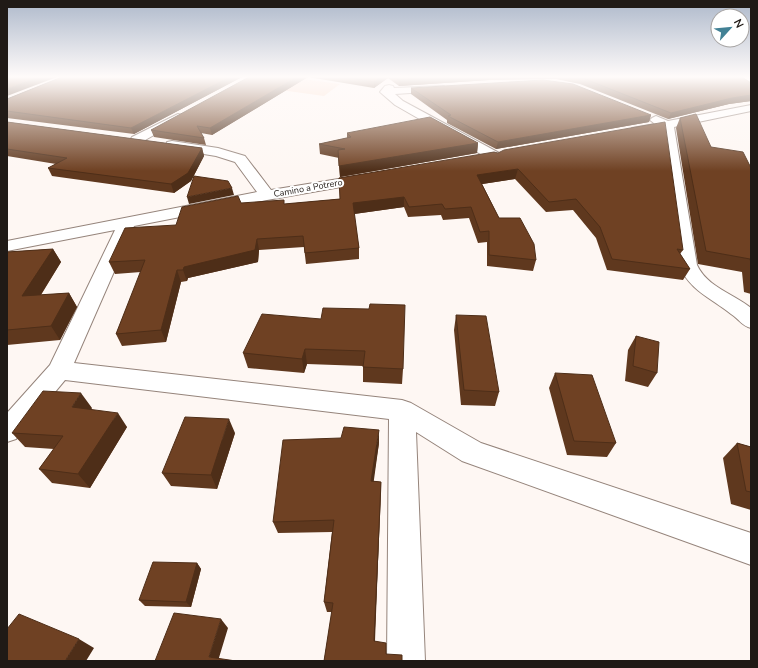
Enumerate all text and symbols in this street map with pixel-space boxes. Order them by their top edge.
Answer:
north arrow [710,8,750,48]
text: N [730,17,747,31]
street label: Camino a Potrero [273,176,343,200]

